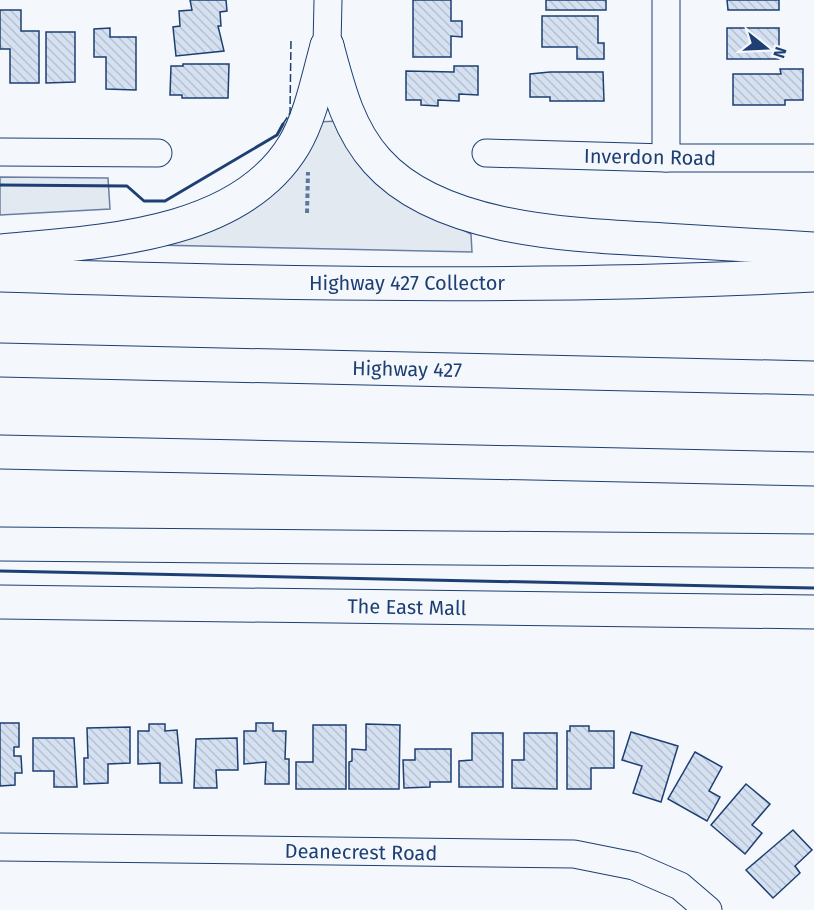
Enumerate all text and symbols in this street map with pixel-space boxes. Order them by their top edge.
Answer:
north arrow [736,18,796,78]
text: N [769,45,790,60]
street label: Inverdon Road [584,144,716,170]
street label: Highway 427 Collector [309,271,505,295]
street label: Highway 427 [352,356,462,382]
street label: The East Mall [347,594,467,620]
street label: Deanecrest Road [284,839,438,865]

